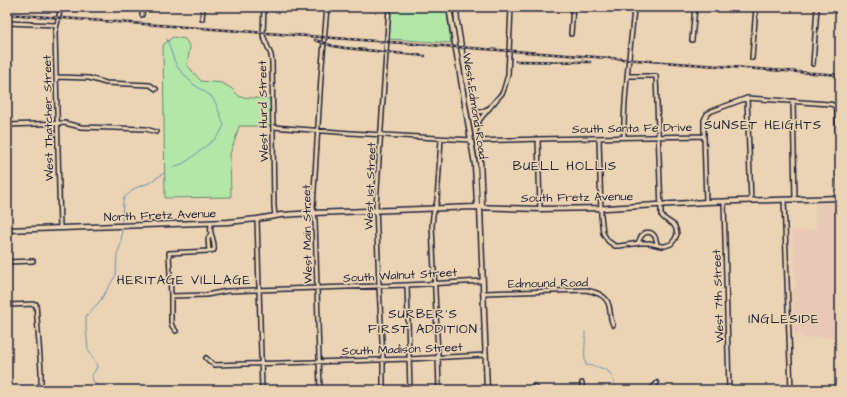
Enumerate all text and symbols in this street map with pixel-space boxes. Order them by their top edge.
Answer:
street label: West Edmond Road [458,52,491,160]
street label: West Thatcher Street [39,55,58,181]
street label: West Hurd Street [254,60,273,162]
district label: SUNSET HEIGHTS [704,116,822,134]
street label: South Santa Fe Drive [572,119,693,138]
street label: West 1st Street [360,142,381,230]
district label: BUELL HOLLIS [513,157,617,175]
street label: West Main Street [298,184,317,284]
street label: South Fretz Avenue [521,188,634,207]
street label: North Fretz Avenue [104,205,217,226]
street label: West 7th Street [708,249,729,343]
street label: South Walnut Street [343,264,458,287]
district label: HERITAGE VILLAGE [117,271,251,289]
street label: Edmound Road [508,274,588,293]
district label: SURBER'S FIRST ADDITION [368,305,478,338]
district label: INGLESIDE [748,310,820,328]
street label: South Madison Street [341,339,463,360]

